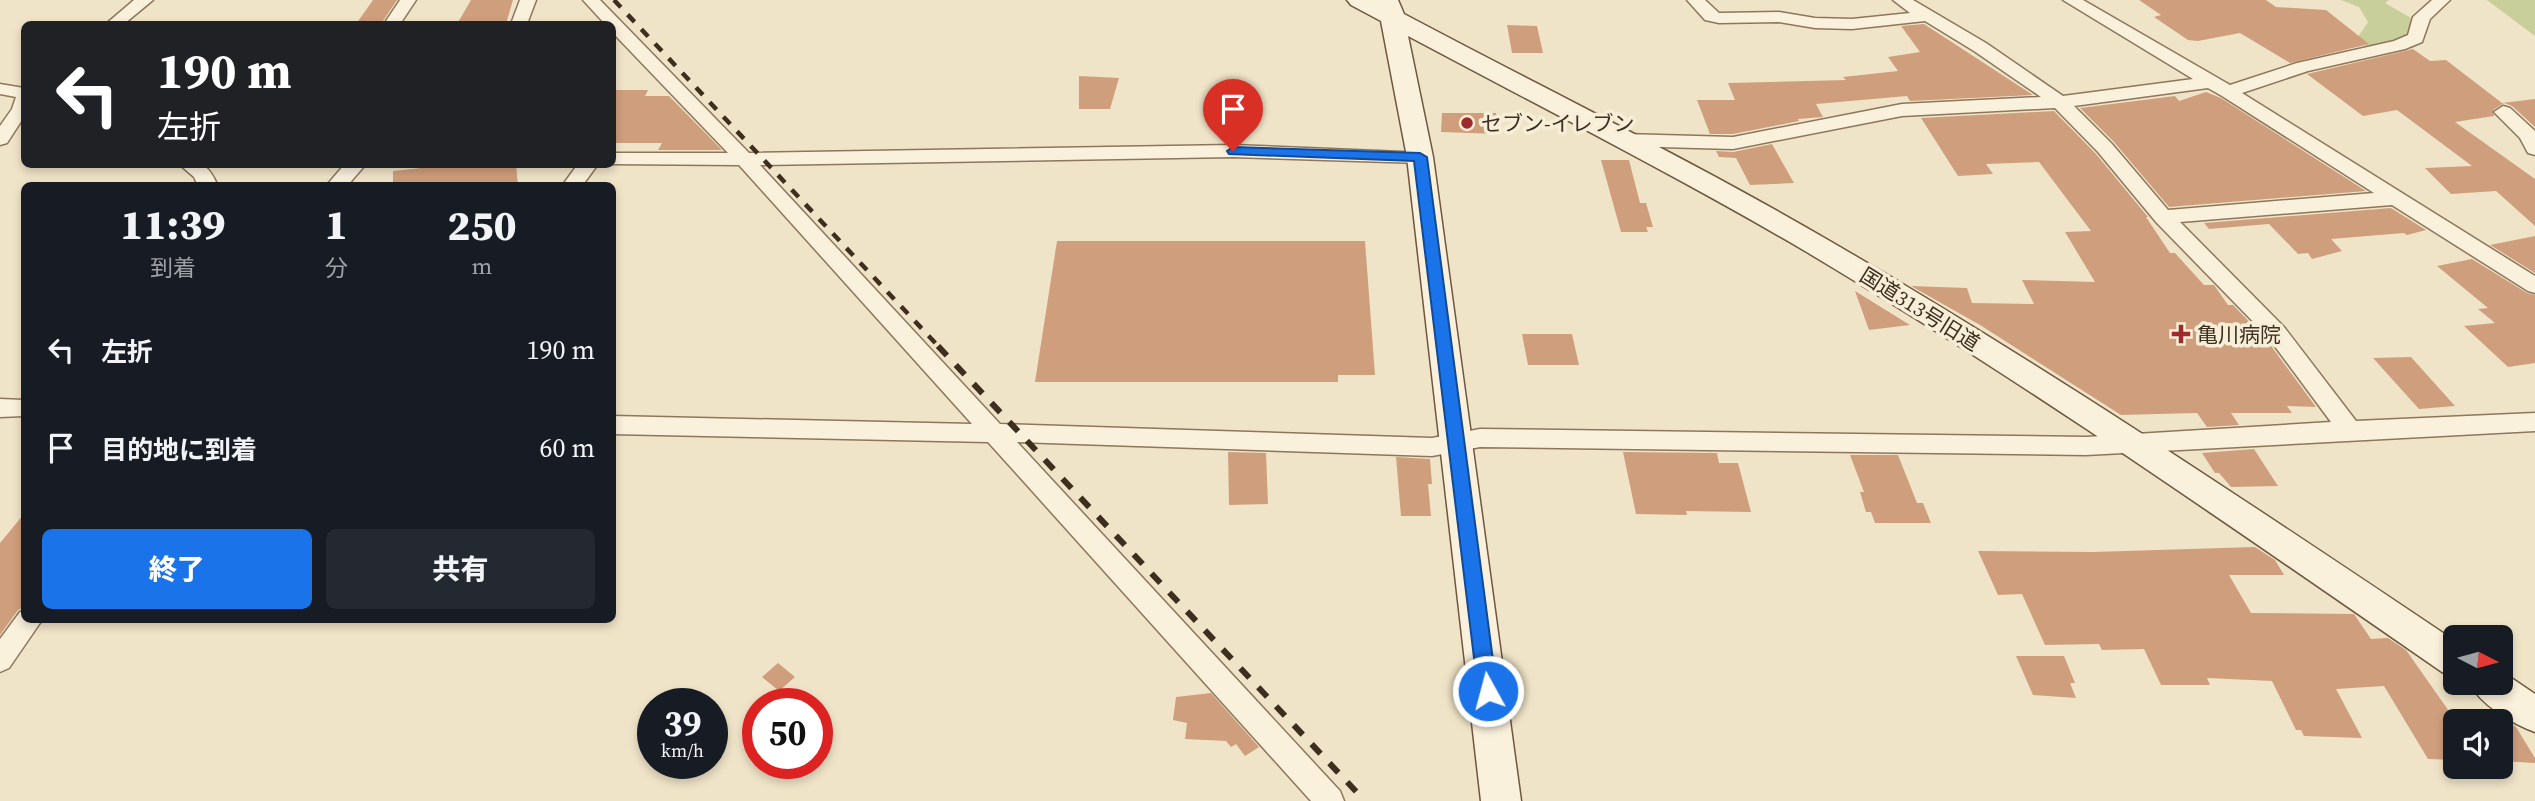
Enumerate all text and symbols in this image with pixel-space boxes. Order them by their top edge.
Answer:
text: 190 m [157,37,292,104]
icon: left [42,49,133,140]
pin [1203,79,1263,151]
icon: arrive [1214,90,1252,128]
text: 左折 [157,105,221,149]
place label: セブン-イレブン [1481,109,1635,138]
marker: セブン-イレブン [1459,115,1475,131]
text: 11:39 [120,195,225,253]
text: 1 [325,195,348,253]
text: 250 [447,196,517,254]
text: m [472,250,492,282]
text: 到着 [150,252,196,284]
text: 分 [325,252,348,284]
street label: 国道313号旧道 [1854,261,1986,357]
place label: 亀川病院 [2197,320,2281,349]
marker: 亀川病院 [2171,324,2191,344]
icon: left [42,331,80,369]
text: 190 m [527,332,595,368]
text: 左折 [101,334,153,370]
icon: arrive [42,429,80,467]
text: 60 m [540,430,595,466]
text: 目的地に到着 [101,432,257,468]
button: 終了 [42,529,312,609]
button: 共有 [326,529,595,609]
north arrow [2443,625,2513,695]
map controls [2443,625,2513,779]
position arrow [1451,654,1525,728]
speed limit sign: 50 [742,688,833,779]
text: 39 [664,700,701,748]
button: sound [2443,709,2513,779]
text: km/h [661,738,704,763]

